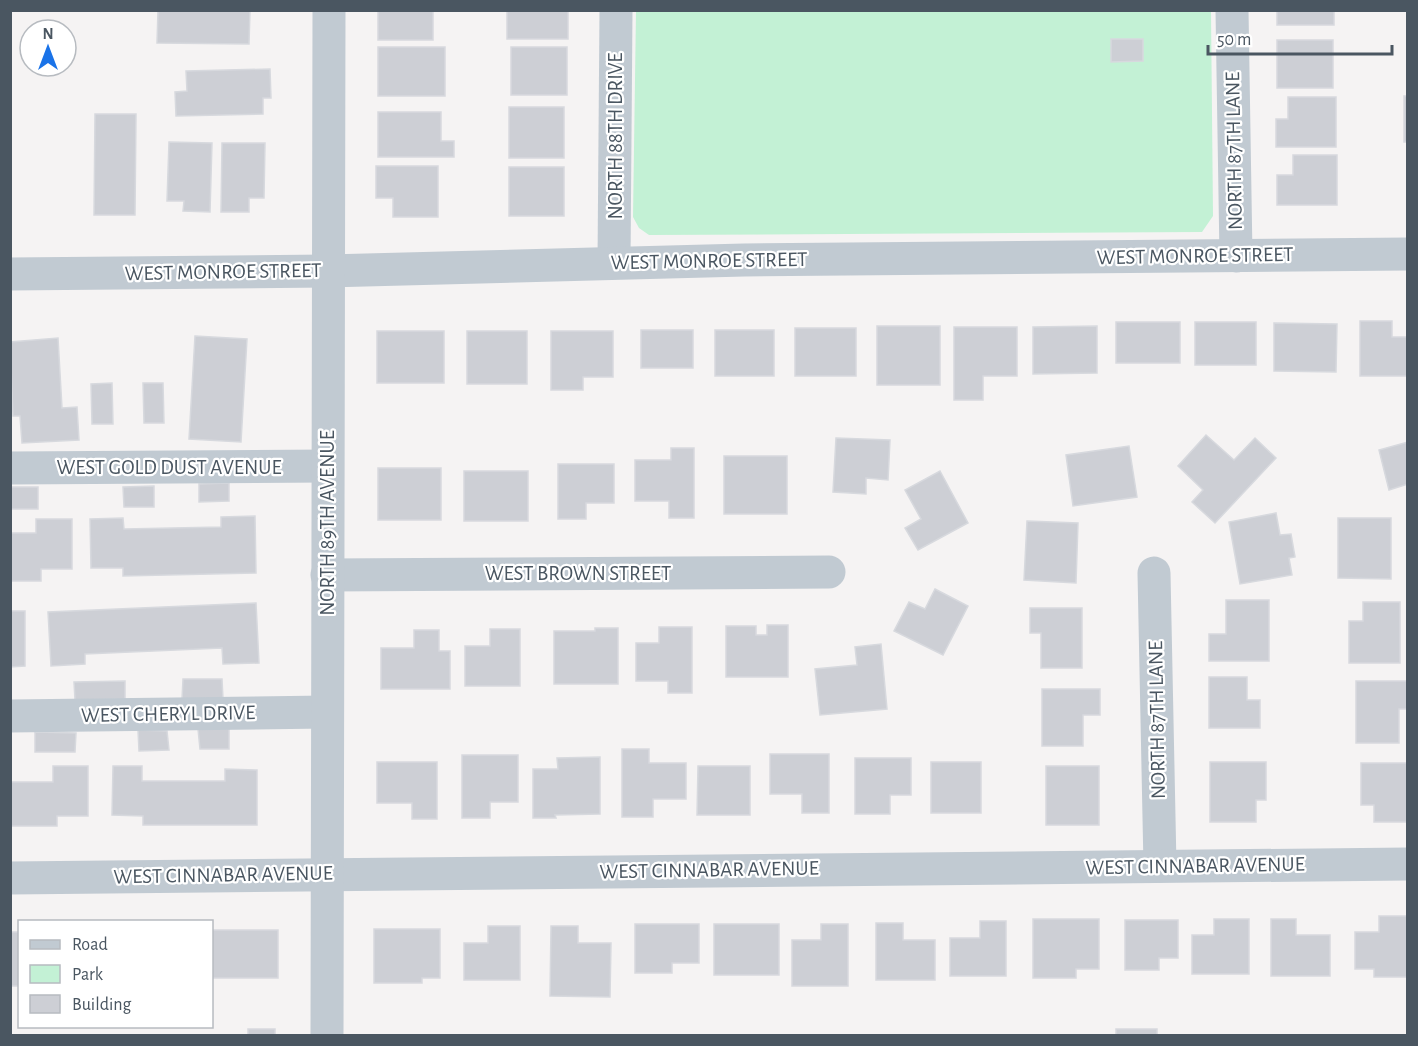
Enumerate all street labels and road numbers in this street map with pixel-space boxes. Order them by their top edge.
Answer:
street label: NORTH 88TH DRIVE [605,53,626,219]
street label: NORTH 87TH LANE [1222,72,1246,230]
street label: WEST MONROE STREET [1096,244,1294,268]
street label: WEST MONROE STREET [610,249,808,273]
street label: WEST MONROE STREET [124,260,322,284]
street label: NORTH 89TH AVENUE [317,430,338,616]
street label: WEST GOLD DUST AVENUE [56,457,282,478]
street label: WEST BROWN STREET [485,563,671,584]
street label: NORTH 87TH LANE [1145,641,1169,799]
street label: WEST CHERYL DRIVE [81,702,255,726]
street label: WEST CINNABAR AVENUE [1085,854,1305,878]
street label: WEST CINNABAR AVENUE [599,858,819,882]
street label: WEST CINNABAR AVENUE [113,863,333,887]

